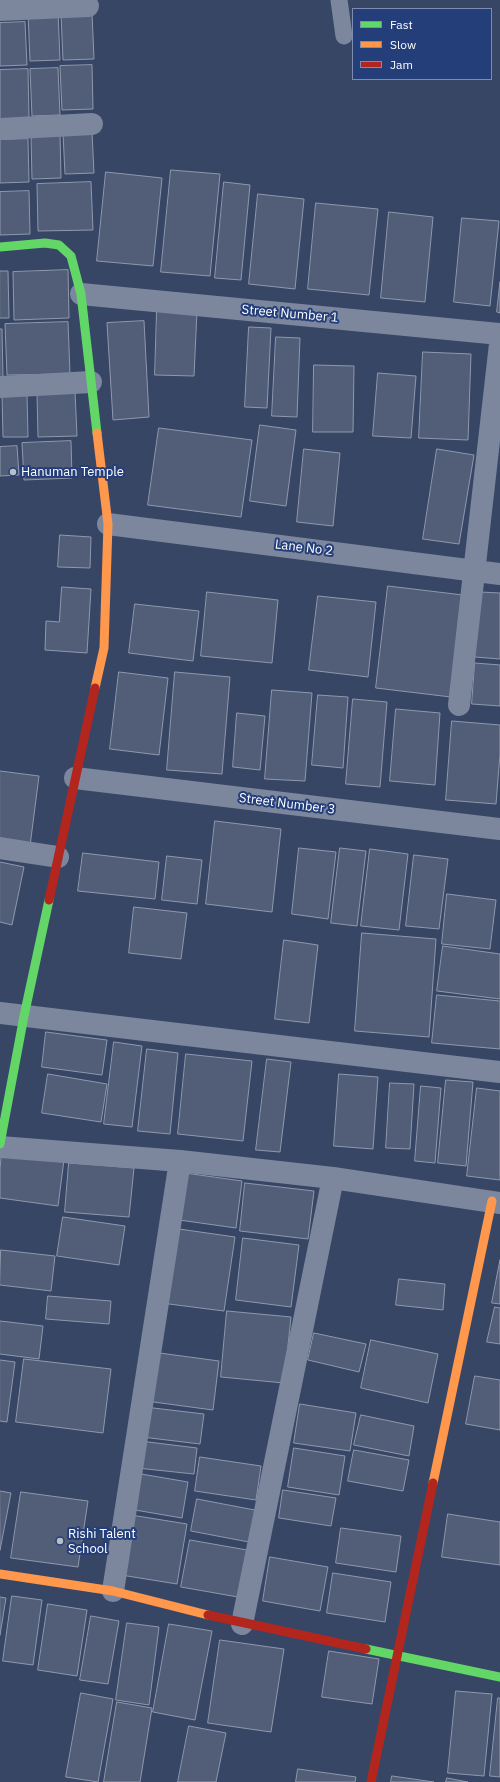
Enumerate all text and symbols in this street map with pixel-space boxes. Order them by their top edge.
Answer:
legend [352,8,492,80]
text: Fast [390,17,413,32]
text: Slow [390,37,416,52]
text: Jam [390,57,413,72]
street label: Street Number 1 [241,302,339,326]
place label: Hanuman Temple [21,464,124,480]
marker: Hanuman Temple [8,467,18,477]
street label: Lane No 2 [274,537,334,559]
street label: Street Number 3 [238,790,336,818]
place label: Rishi Talent School [68,1526,136,1557]
marker: Rishi Talent School [55,1536,65,1546]

